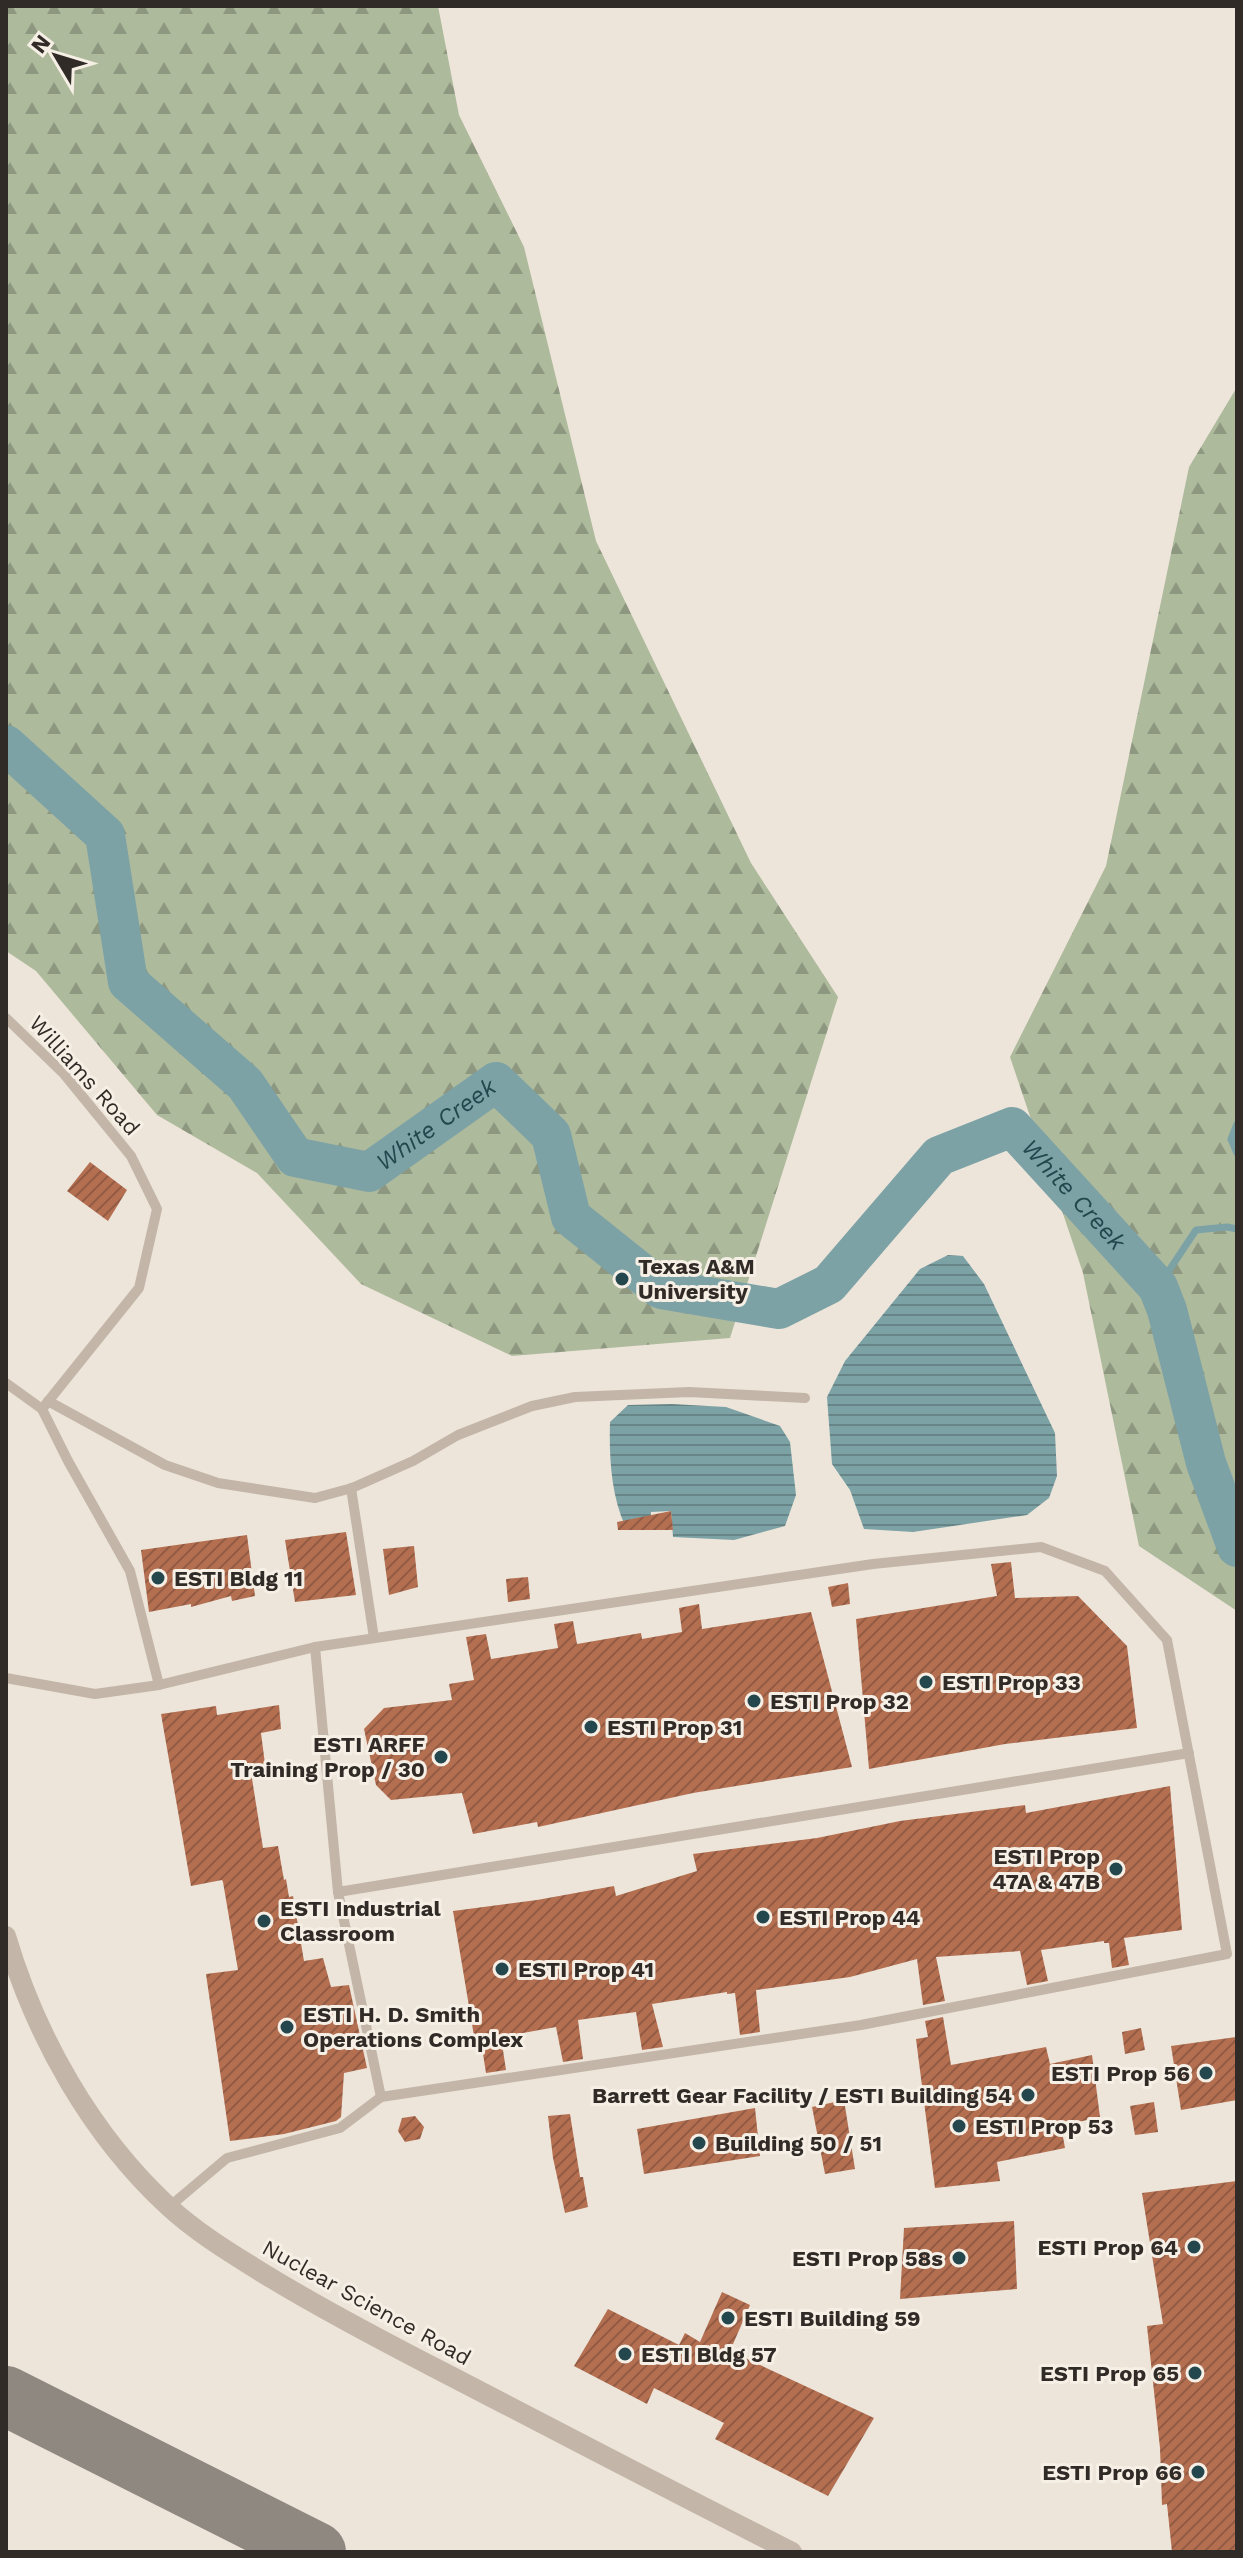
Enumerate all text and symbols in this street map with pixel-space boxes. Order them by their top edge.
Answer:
north arrow [16,16,96,96]
text: N [26,30,56,58]
street label: Williams Road [24,1010,145,1140]
water label: White Creek [371,1072,502,1176]
water label: White Creek [1016,1133,1132,1257]
place label: Texas A&M University [638,1254,755,1304]
marker: Texas A&M University [613,1270,631,1288]
place label: ESTI Bldg 11 [174,1566,303,1591]
marker: ESTI Bldg 11 [149,1569,167,1587]
place label: ESTI Prop 33 [942,1670,1081,1695]
marker: ESTI Prop 33 [917,1673,935,1691]
place label: ESTI Prop 32 [770,1689,909,1714]
marker: ESTI Prop 32 [745,1692,763,1710]
place label: ESTI Prop 31 [607,1715,742,1740]
marker: ESTI Prop 31 [582,1718,600,1736]
place label: ESTI ARFF Training Prop / 30 [230,1732,425,1782]
marker: ESTI ARFF Training Prop / 30 [432,1748,450,1766]
place label: ESTI Prop 47A & 47B [992,1844,1100,1894]
marker: ESTI Prop 47A & 47B [1107,1860,1125,1878]
place label: ESTI Industrial Classroom [280,1896,441,1946]
place label: ESTI Prop 44 [779,1905,920,1930]
marker: ESTI Prop 44 [754,1908,772,1926]
marker: ESTI Industrial Classroom [255,1912,273,1930]
place label: ESTI Prop 41 [518,1957,654,1982]
marker: ESTI Prop 41 [493,1960,511,1978]
place label: ESTI H. D. Smith Operations Complex [303,2002,523,2052]
marker: ESTI H. D. Smith Operations Complex [278,2018,296,2036]
place label: ESTI Prop 56 [1051,2061,1190,2086]
marker: ESTI Prop 56 [1197,2064,1215,2082]
place label: Barrett Gear Facility / ESTI Building 54 [592,2083,1012,2108]
marker: Barrett Gear Facility / ESTI Building 54 [1019,2086,1037,2104]
place label: ESTI Prop 53 [975,2114,1114,2139]
marker: ESTI Prop 53 [950,2117,968,2135]
place label: Building 50 / 51 [715,2131,882,2156]
marker: Building 50 / 51 [690,2134,708,2152]
street label: Nuclear Science Road [258,2235,475,2370]
place label: ESTI Prop 64 [1037,2235,1178,2260]
marker: ESTI Prop 64 [1185,2238,1203,2256]
place label: ESTI Prop 58s [792,2246,943,2271]
marker: ESTI Prop 58s [950,2249,968,2267]
place label: ESTI Building 59 [744,2306,921,2331]
marker: ESTI Building 59 [719,2309,737,2327]
place label: ESTI Bldg 57 [641,2342,777,2367]
marker: ESTI Bldg 57 [616,2345,634,2363]
place label: ESTI Prop 65 [1040,2361,1179,2386]
marker: ESTI Prop 65 [1186,2364,1204,2382]
place label: ESTI Prop 66 [1042,2460,1182,2485]
marker: ESTI Prop 66 [1189,2463,1207,2481]

